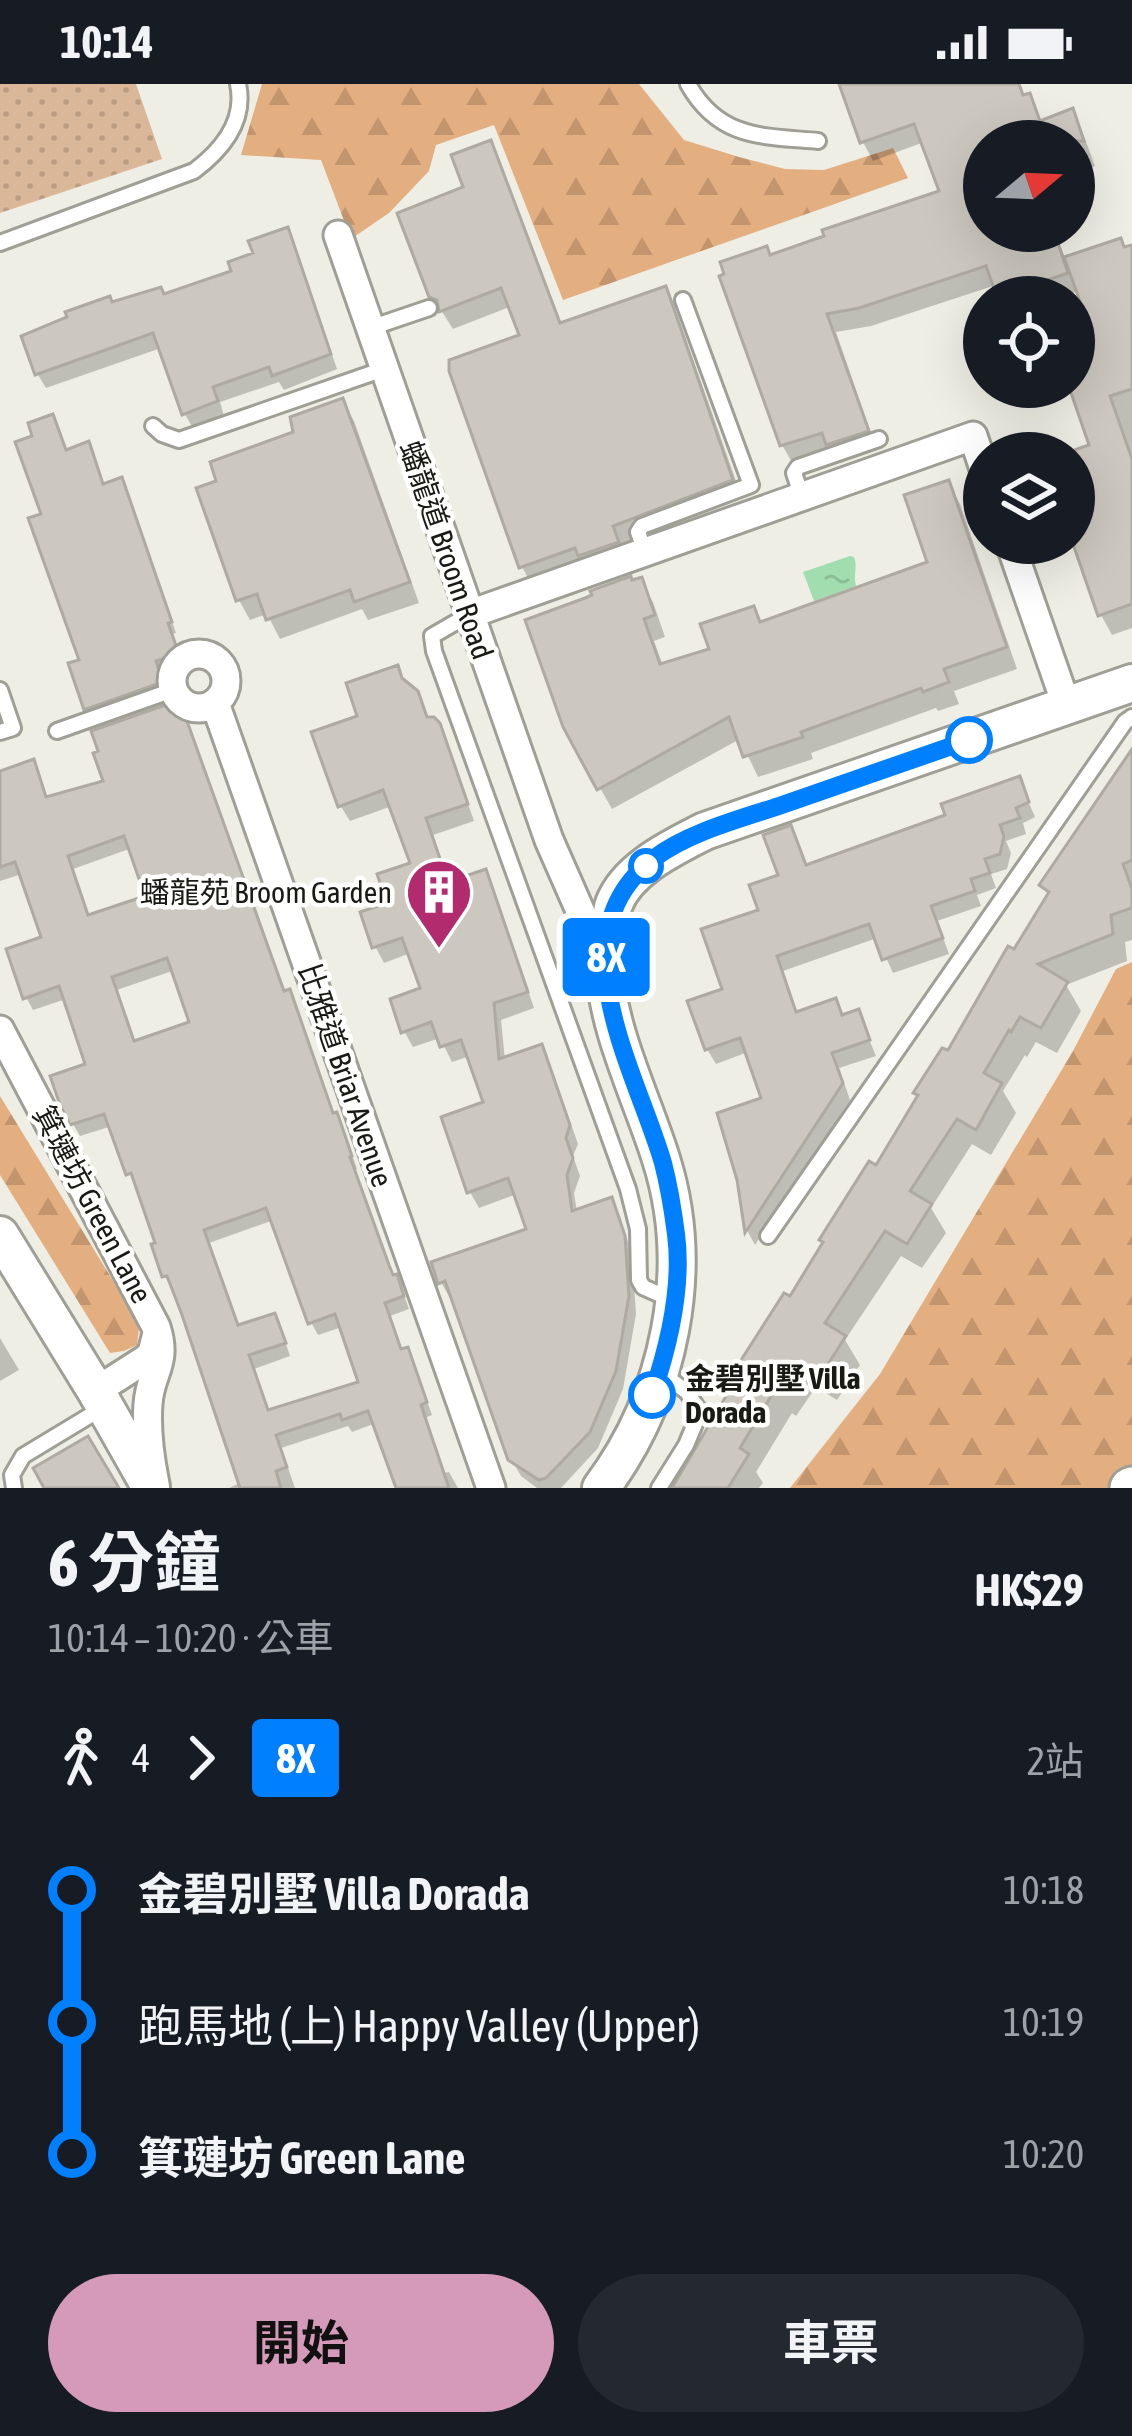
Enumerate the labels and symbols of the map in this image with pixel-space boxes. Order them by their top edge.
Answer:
north arrow [963,120,1095,252]
street label: 蟠龍道 Broom Road [394,436,500,664]
unlabelled marker [947,718,991,762]
unlabelled marker [630,850,662,882]
building icon: 蟠龍苑 Broom Garden [404,857,474,951]
place label: 蟠龍苑 Broom Garden [140,875,392,909]
line badge: 8X [552,918,660,996]
street label: 比雅道 Briar Avenue [292,959,400,1191]
street label: 箕璉坊 Green Lane [27,1100,159,1308]
place label: 金碧別墅 Villa Dorada [685,1361,861,1429]
marker: 金碧別墅 Villa Dorada [630,1373,674,1417]

